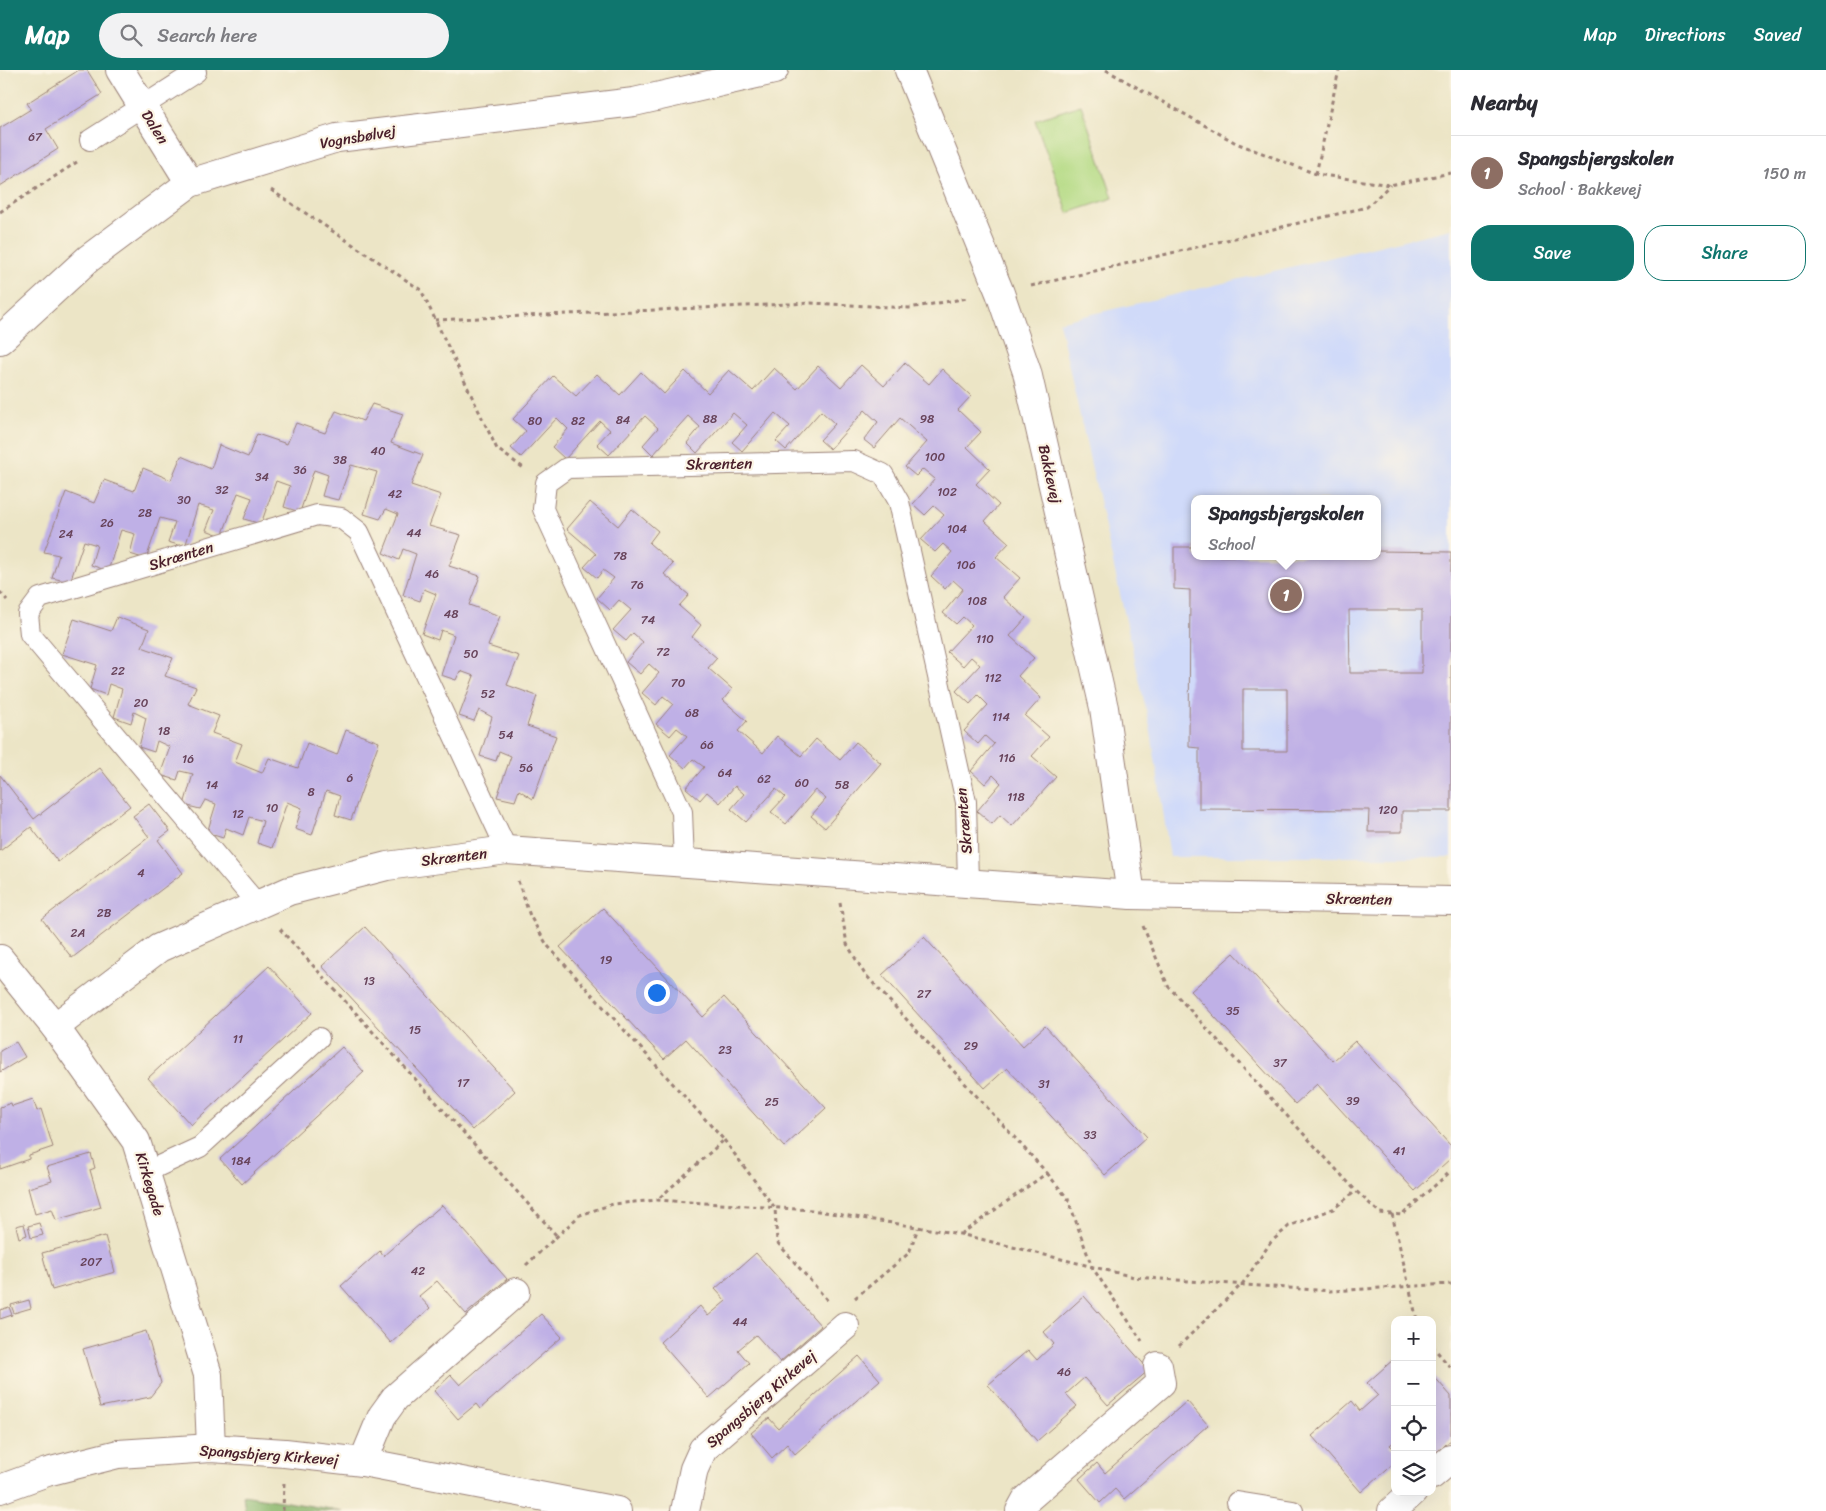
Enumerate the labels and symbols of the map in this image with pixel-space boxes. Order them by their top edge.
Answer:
street label: Dalen [134,105,176,149]
street label: Vognsbølvej [318,118,398,156]
house number: 67 [28,126,43,148]
house number: 88 [703,408,717,430]
house number: 98 [920,408,934,430]
house number: 84 [616,409,631,431]
house number: 80 [528,410,543,432]
house number: 82 [571,410,585,432]
house number: 40 [370,440,386,462]
street label: Bakkevej [1031,442,1069,506]
house number: 100 [925,446,946,468]
house number: 38 [333,449,347,471]
street label: Skrænten [686,450,752,478]
house number: 36 [293,459,307,481]
house number: 34 [255,466,270,488]
house number: 32 [215,479,229,501]
house number: 102 [937,481,957,503]
house number: 42 [388,483,402,505]
house number: 30 [177,489,191,511]
house number: 28 [138,502,152,524]
house number: 26 [100,512,114,534]
house number: 104 [947,518,968,540]
house number: 44 [406,522,422,544]
house number: 24 [59,523,74,545]
street label: Skrænten [145,534,217,578]
house number: 78 [613,545,627,567]
house number: 106 [956,554,976,576]
house number: 46 [425,563,439,585]
house number: 76 [630,574,644,596]
pin: 1 [1270,576,1302,614]
house number: 108 [967,590,987,612]
house number: 48 [444,603,458,625]
house number: 74 [641,609,656,631]
house number: 110 [976,628,994,650]
house number: 72 [656,641,670,663]
house number: 50 [464,643,479,665]
house number: 22 [111,660,125,682]
house number: 112 [984,667,1002,689]
house number: 70 [671,672,686,694]
house number: 52 [481,683,495,705]
house number: 20 [134,692,149,714]
house number: 68 [685,702,699,724]
house number: 114 [992,706,1010,728]
house number: 18 [158,720,170,742]
house number: 54 [499,724,514,746]
house number: 66 [700,734,714,756]
house number: 116 [998,747,1016,769]
house number: 16 [182,748,194,770]
house number: 56 [519,757,533,779]
house number: 64 [718,762,733,784]
house number: 6 [347,767,354,789]
house number: 62 [757,768,771,790]
house number: 60 [795,772,810,794]
house number: 14 [206,774,219,796]
house number: 58 [835,774,849,796]
house number: 8 [307,781,315,803]
house number: 118 [1007,786,1025,808]
street label: Skrænten [948,787,980,855]
house number: 10 [266,797,279,819]
house number: 120 [1378,799,1398,821]
house number: 12 [232,803,244,825]
street label: Skrænten [420,840,488,874]
house number: 4 [137,862,145,884]
street label: Skrænten [1326,885,1392,913]
house number: 2B [97,902,112,924]
house number: 2A [71,922,86,944]
house number: 19 [600,949,612,971]
house number: 13 [363,970,375,992]
your location [644,980,670,1006]
house number: 27 [917,983,932,1005]
house number: 35 [1226,1000,1240,1022]
house number: 15 [409,1019,421,1041]
house number: 11 [233,1028,243,1050]
house number: 29 [964,1035,978,1057]
house number: 23 [718,1039,732,1061]
house number: 37 [1273,1052,1288,1074]
house number: 17 [457,1072,470,1094]
house number: 31 [1038,1073,1050,1095]
house number: 39 [1346,1090,1360,1112]
house number: 25 [765,1091,779,1113]
house number: 33 [1083,1124,1097,1146]
house number: 41 [1393,1140,1405,1162]
street label: Kirkegade [128,1149,172,1220]
house number: 184 [231,1150,251,1172]
house number: 207 [80,1251,103,1273]
house number: 42 [411,1260,425,1282]
house number: 44 [732,1311,748,1333]
street label: Spangsbjerg Kirkevej [700,1343,823,1455]
house number: 46 [1057,1361,1071,1383]
street label: Spangsbjerg Kirkevej [199,1437,340,1473]

